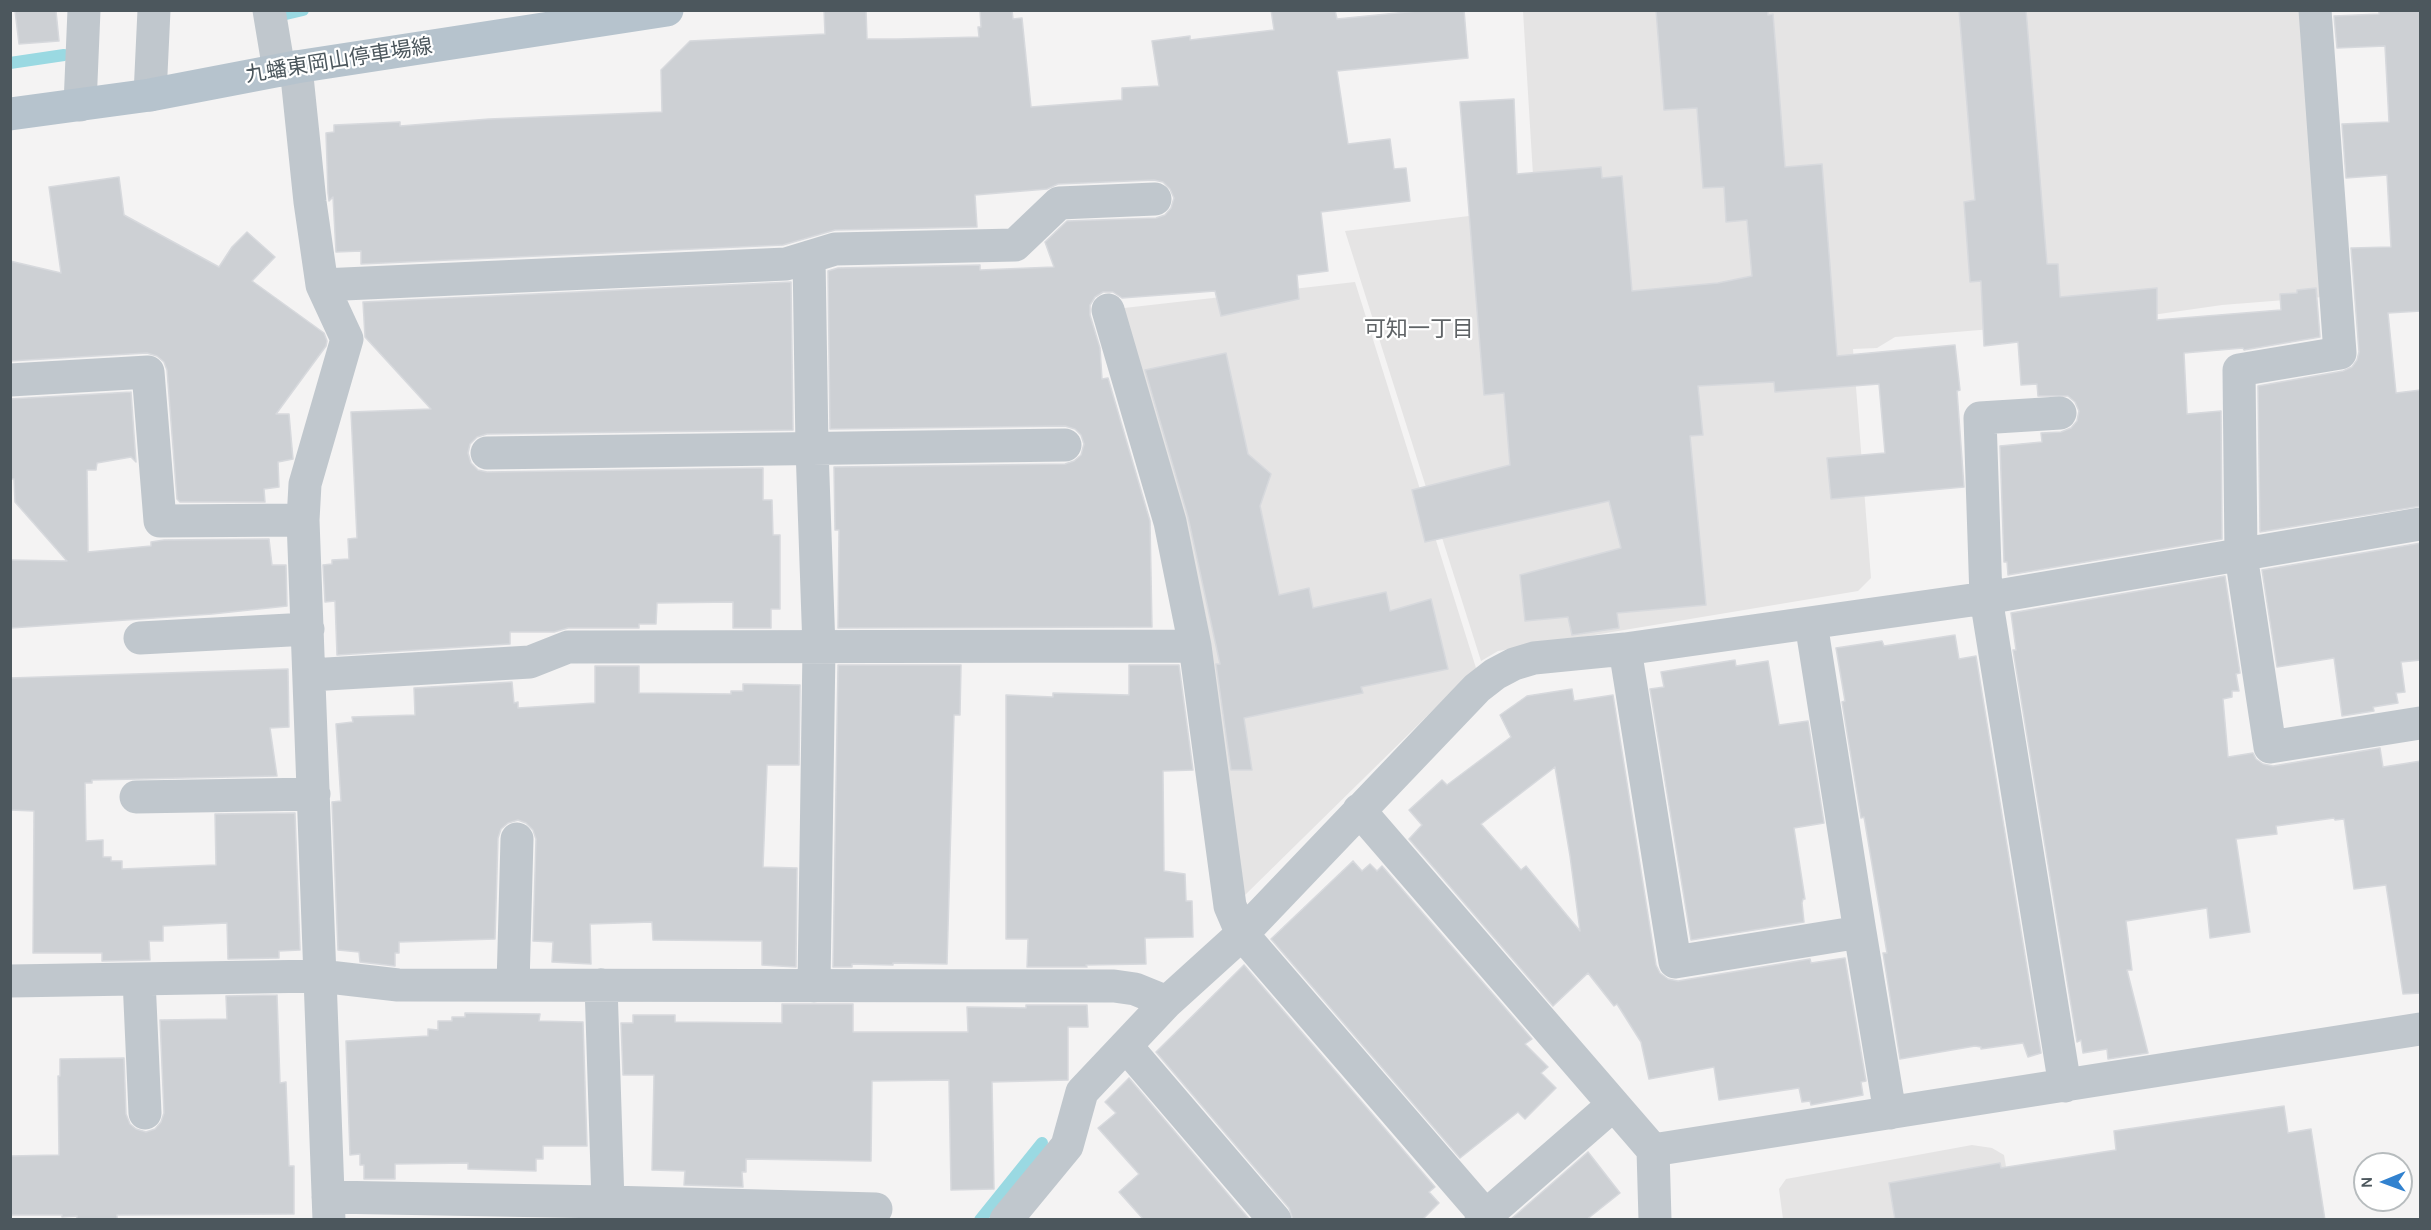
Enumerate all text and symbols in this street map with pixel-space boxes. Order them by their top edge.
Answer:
street label: 九蟠東岡山停車場線 [244,34,434,88]
district label: 可知一丁目 [1364,317,1474,343]
north arrow [2353,1152,2413,1212]
text: N [2357,1176,2376,1188]

